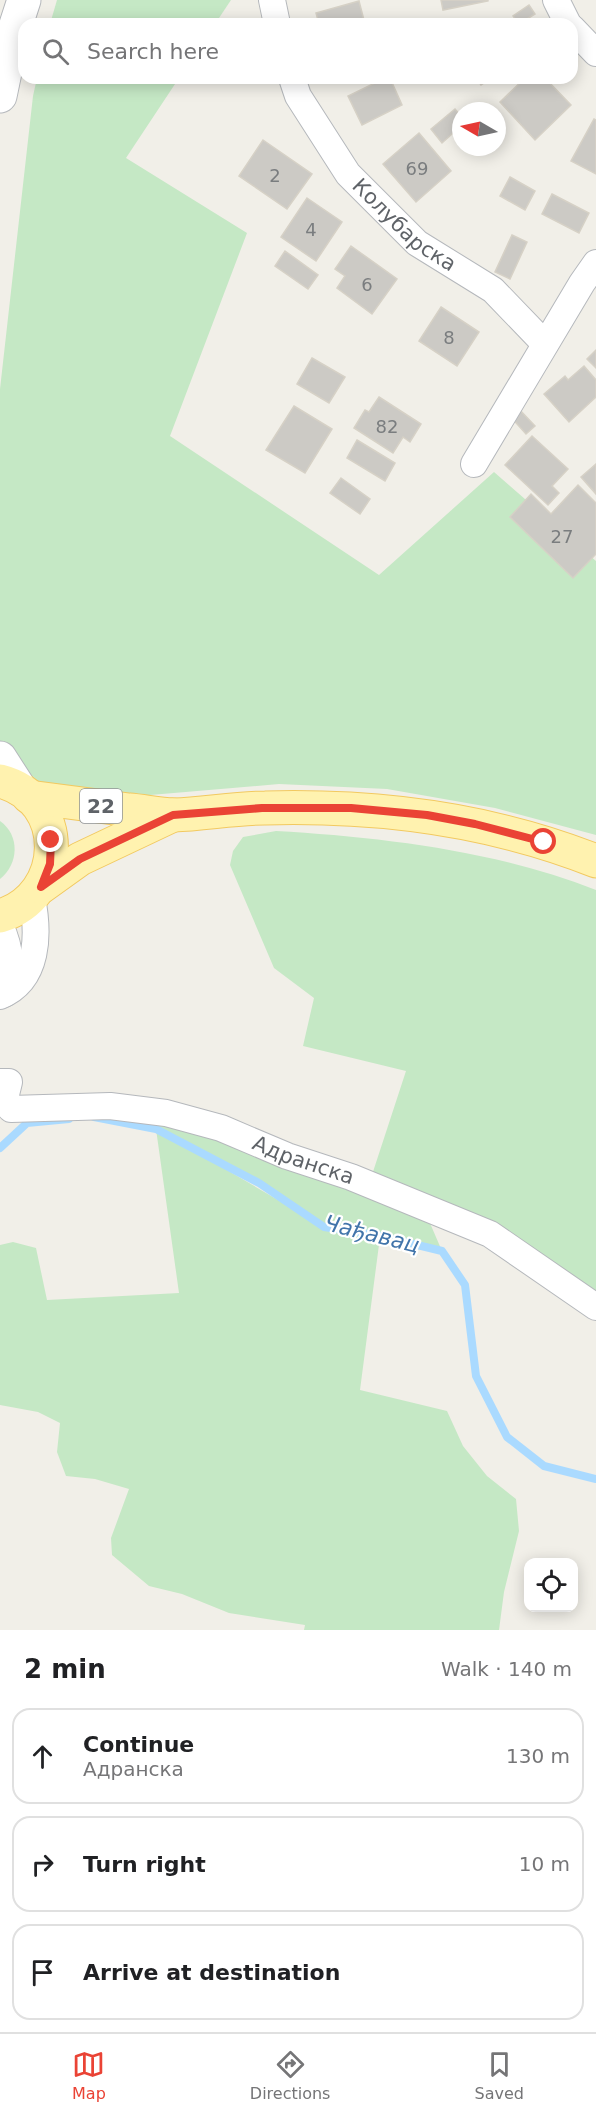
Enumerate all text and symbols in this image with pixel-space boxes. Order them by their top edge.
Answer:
search box [18,18,578,84]
icon: search [39,35,72,68]
text: Search here [87,39,219,64]
north arrow [452,102,506,156]
house number: 69 [406,158,428,179]
house number: 2 [269,165,281,186]
street label: Колубарска [348,174,461,276]
house number: 4 [305,219,317,240]
house number: 6 [361,274,373,295]
house number: 8 [443,327,455,348]
house number: 82 [376,416,398,437]
house number: 27 [551,526,573,547]
road number: 22 [80,789,122,823]
route end [37,826,63,852]
route start [530,828,556,854]
street label: Адранска [249,1131,357,1189]
water label: Чађавац [322,1210,422,1258]
map controls [524,1558,578,1612]
button: locate [524,1558,578,1612]
text: 2 min [24,1654,106,1684]
text: Walk · 140 m [441,1657,572,1681]
text: Continue [83,1732,194,1757]
icon: ahead [26,1740,59,1773]
text: 130 m [506,1744,570,1768]
text: Адранска [83,1757,184,1781]
icon: right [26,1848,59,1881]
text: Turn right [83,1852,206,1877]
text: 10 m [519,1852,570,1876]
icon: arrive [26,1956,59,1989]
text: Arrive at destination [83,1960,340,1985]
tab: Map [72,2048,106,2103]
tab: Directions [250,2048,330,2103]
tab: Saved [475,2048,524,2103]

